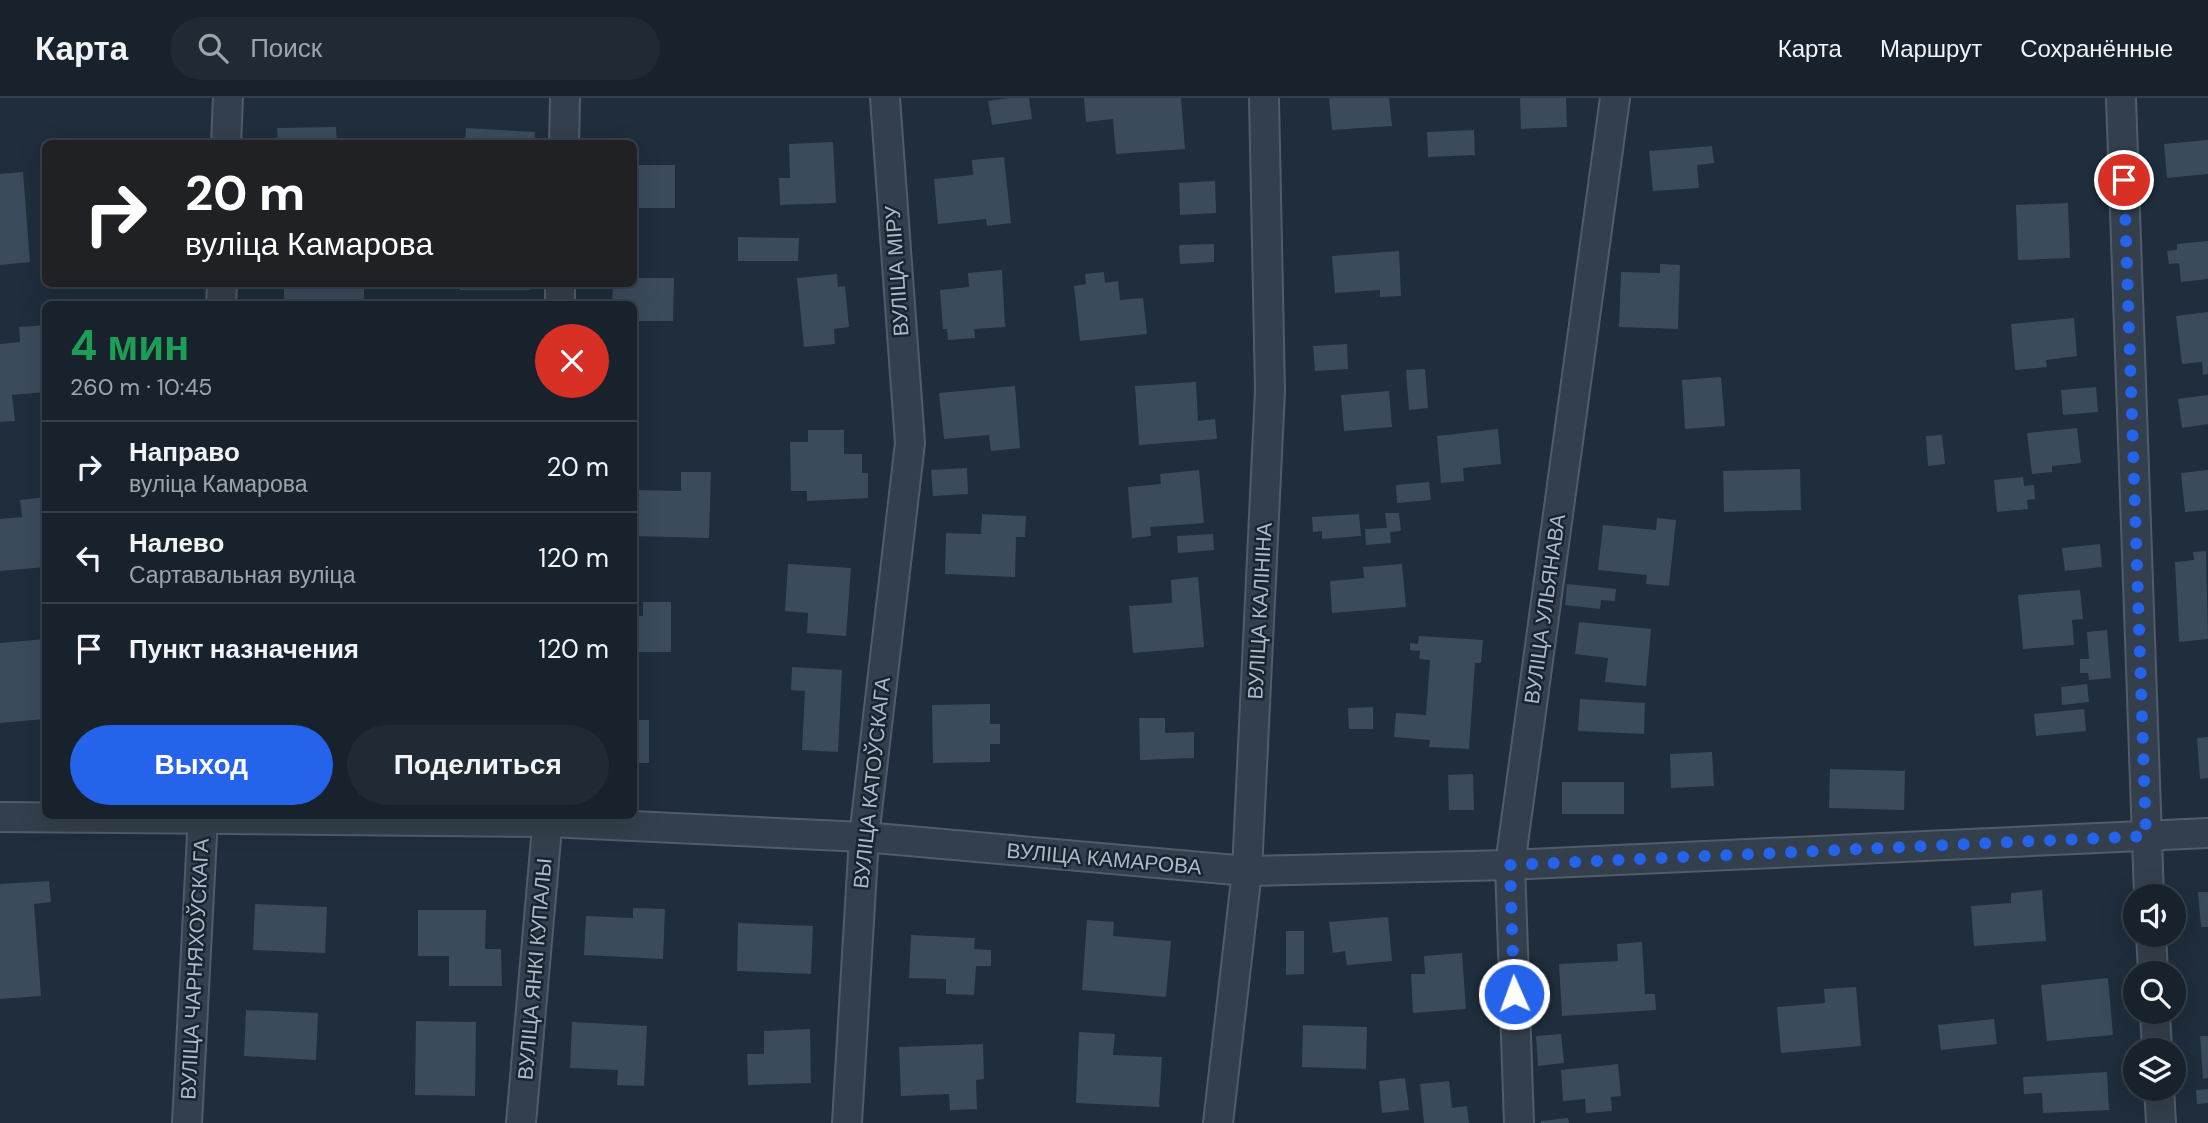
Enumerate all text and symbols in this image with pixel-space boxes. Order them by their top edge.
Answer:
search box [170,17,660,80]
text: Карта [35,27,128,70]
icon: search [194,29,232,67]
text: Поиск [250,31,322,65]
text: Карта [1778,33,1842,64]
text: Маршрут [1880,33,1982,64]
text: Сохранённые [2020,33,2173,64]
pin [2094,150,2154,210]
text: 20 m [185,161,305,225]
icon: arrive [2105,161,2143,199]
icon: right [70,168,161,259]
street label: ВУЛІЦА МІРУ [878,204,916,337]
text: вуліца Камарова [185,223,433,265]
text: 4 мин [70,318,189,373]
button: close [535,324,609,398]
text: 260 m · 10:45 [70,372,212,402]
text: Направо [129,435,240,469]
icon: right [70,448,108,486]
text: 20 m [546,450,609,484]
text: вуліца Камарова [129,469,307,499]
street label: ВУЛІЦА УЛЬЯНАВА [1518,512,1572,706]
street label: ВУЛІЦА КАЛІНІНА [1241,522,1279,700]
text: Налево [129,526,224,560]
icon: left [70,539,108,577]
text: 120 m [538,541,609,575]
text: Сартавальная вуліца [129,560,355,590]
icon: arrive [70,630,108,668]
text: Пункт назначения [129,632,359,666]
text: 120 m [538,632,609,666]
street label: ВУЛІЦА КАТОЎСКАГА [847,676,897,890]
button: Выход [70,725,333,805]
button: Поделиться [347,725,609,805]
street label: ВУЛІЦА КАМАРОВА [1005,837,1203,881]
street label: ВУЛІЦА ЧАРНЯХОЎСКАГА [174,838,216,1100]
street label: ВУЛІЦА ЯНКІ КУПАЛЫ [511,857,559,1081]
map controls [2123,884,2186,1101]
button: sound [2123,884,2186,947]
position arrow [1477,957,1551,1031]
button: search [2123,961,2186,1024]
button: layers [2123,1038,2186,1101]

